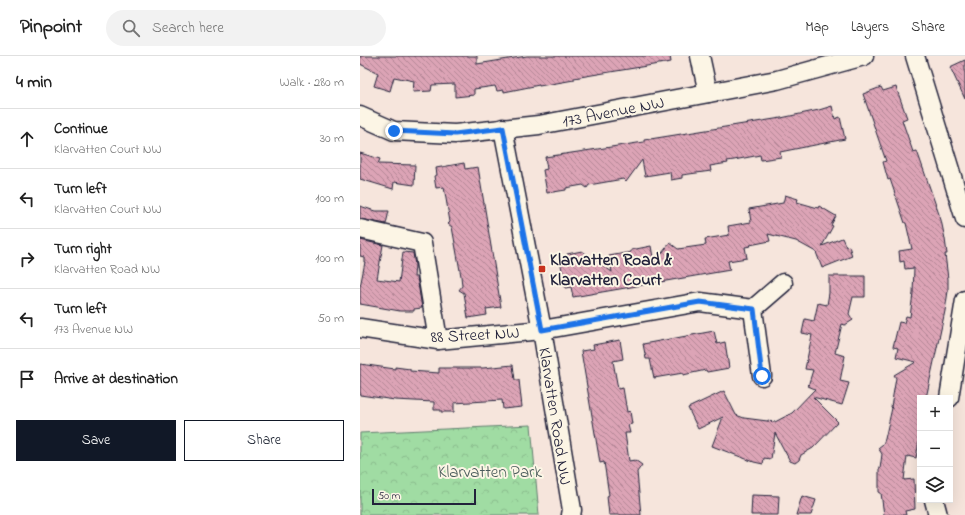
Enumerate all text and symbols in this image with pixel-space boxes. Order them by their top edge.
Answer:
search box [106,10,386,46]
text: Pinpoint [20,14,82,41]
icon: search [120,17,142,39]
text: Search here [152,17,224,39]
text: Map [805,17,829,38]
text: Layers [851,17,889,38]
text: Share [911,17,945,38]
text: 4 min [16,70,52,95]
text: Walk · 280 m [279,73,344,92]
street label: 173 Avenue NW [560,90,666,135]
text: Continue [54,118,108,140]
route end [385,122,403,140]
icon: ahead [16,128,38,150]
text: 30 m [320,129,344,148]
text: Klarvatten Court NW [54,140,162,159]
text: Turn left [54,178,107,200]
icon: left [16,188,38,210]
text: 100 m [315,189,344,208]
text: Klarvatten Court NW [54,200,162,219]
text: Turn right [54,238,112,260]
icon: right [16,248,38,270]
place label: Klarvatten Road & Klarvatten Court [550,248,672,293]
text: 100 m [315,249,344,268]
text: Klarvatten Road NW [54,260,160,279]
marker: Klarvatten Road & Klarvatten Court [537,264,547,274]
text: Turn left [54,298,107,320]
icon: left [16,308,38,330]
text: 50 m [318,309,344,328]
text: 173 Avenue NW [54,320,133,339]
street label: 88 Street NW [430,321,520,350]
street label: Klarvatten Road NW [531,346,578,487]
route start [753,367,771,385]
icon: arrive [16,368,38,390]
text: Arrive at destination [54,368,178,390]
map controls [917,395,953,503]
button: + [917,395,953,431]
button: Save [16,420,176,461]
button: Share [184,420,344,461]
button: − [917,431,953,467]
park label: Klarvatten Park [438,460,542,485]
button: layers [917,467,953,503]
scale bar [372,487,476,506]
text: 50 m [378,488,400,504]

